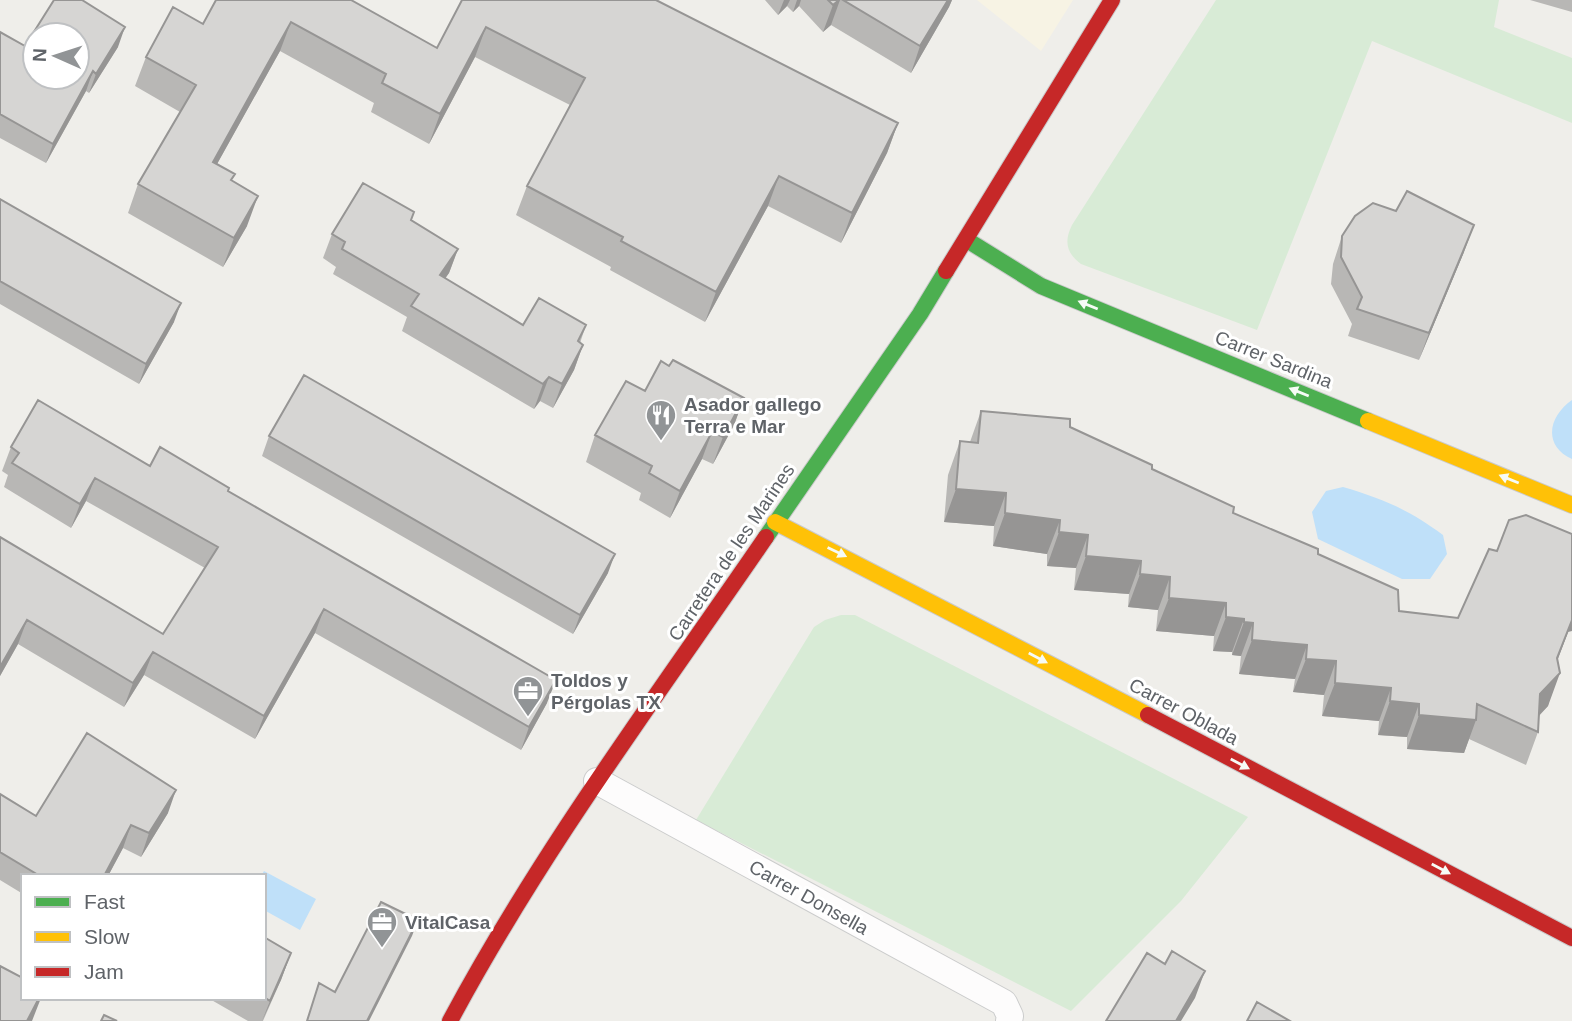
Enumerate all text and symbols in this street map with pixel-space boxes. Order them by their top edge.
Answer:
north arrow [21,21,91,91]
text: N [29,48,50,63]
one-way arrow [1077,300,1098,311]
street label: Carrer Sardina [1212,326,1336,393]
one-way arrow [1288,386,1309,397]
place label: Asador gallego Terra e Mar [684,394,821,437]
restaurant icon: Asador gallego Terra e Mar [644,398,678,442]
street label: Carretera de les Marines [664,460,799,645]
one-way arrow [1498,473,1519,484]
one-way arrow [827,547,847,558]
one-way arrow [1028,652,1048,663]
place label: Toldos y Pérgolas TX [551,670,661,713]
office icon: Toldos y Pérgolas TX [511,674,545,718]
street label: Carrer Oblada [1126,674,1242,749]
one-way arrow [1230,757,1250,769]
street label: Carrer Donsella [745,856,872,939]
one-way arrow [1431,864,1451,875]
legend [21,874,266,1000]
text: Fast [84,890,125,913]
office icon: VitalCasa [365,905,399,949]
place label: VitalCasa [405,912,491,933]
text: Slow [84,925,130,948]
text: Jam [84,960,124,983]

